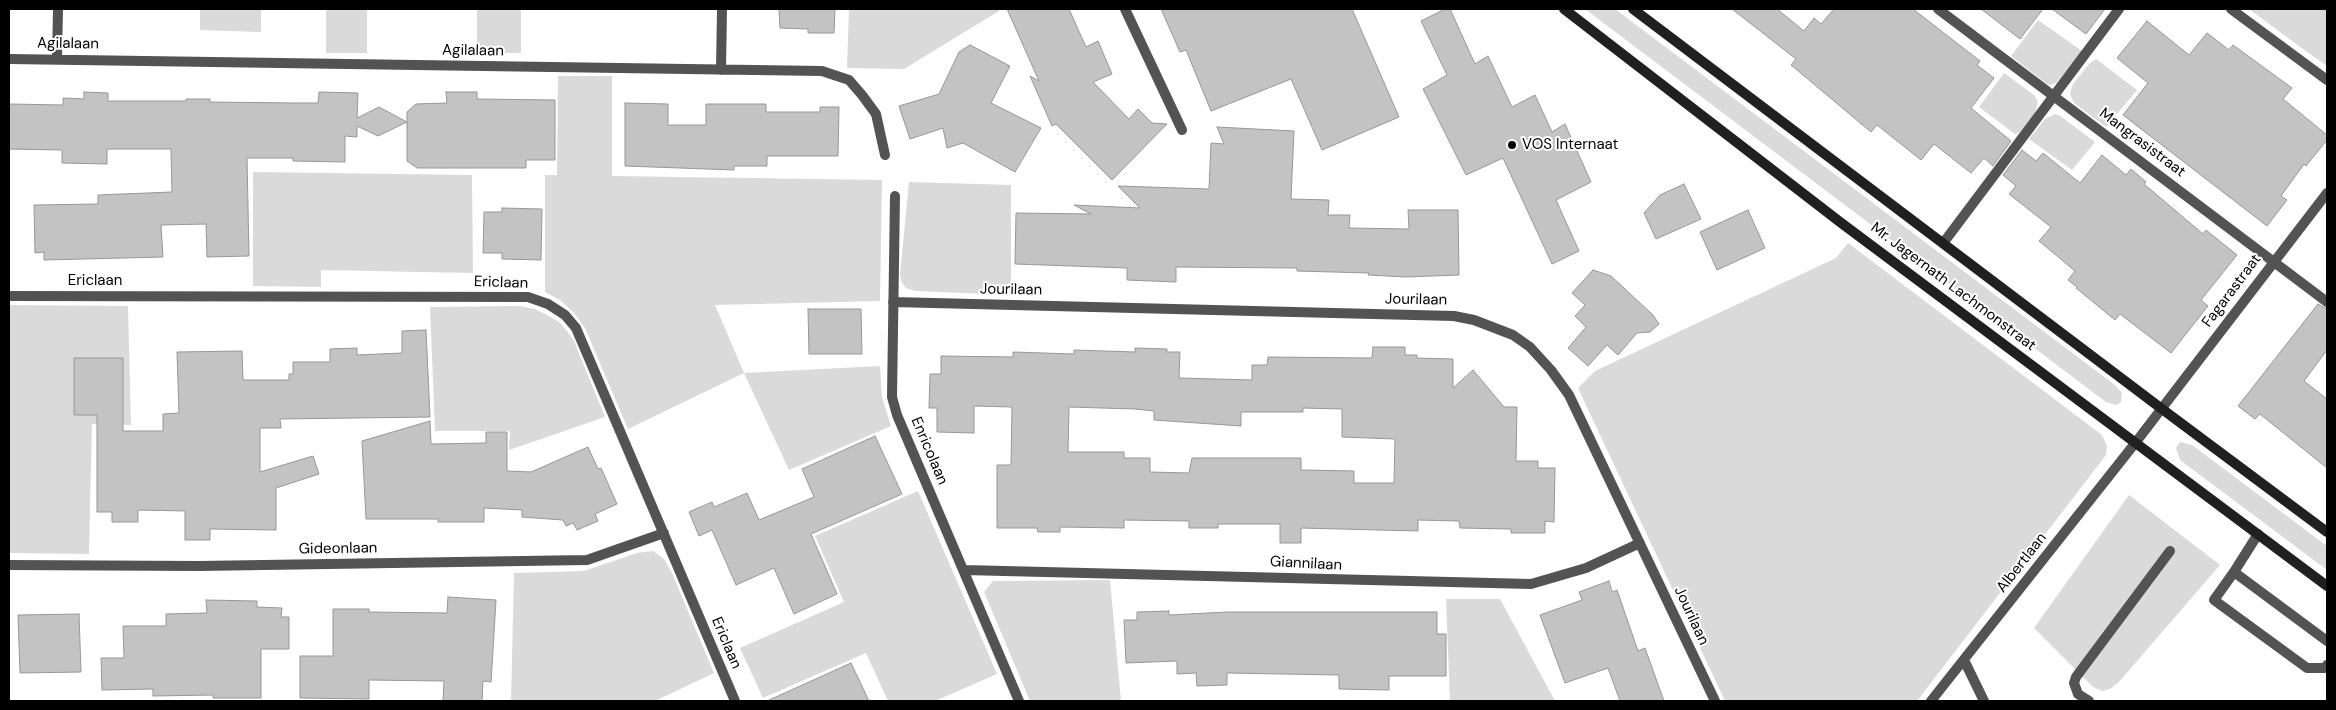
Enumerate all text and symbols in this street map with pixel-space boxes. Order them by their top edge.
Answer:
street label: Agilalaan [37,34,99,54]
street label: Agilalaan [442,41,504,61]
street label: Mangrasistraat [2095,105,2189,181]
place label: VOS Internaat [1522,136,1618,154]
marker: VOS Internaat [1506,139,1518,151]
street label: Mr. Jagernath Lachmonstraat [1867,219,2039,355]
street label: Fagarastraat [2199,251,2265,331]
street label: Ericlaan [68,272,122,290]
street label: Ericlaan [473,273,529,293]
street label: Jourilaan [980,280,1042,300]
street label: Jourilaan [1385,290,1447,310]
street label: Enricolaan [907,414,951,488]
street label: Albertlaan [1993,530,2051,596]
street label: Gideonlaan [299,539,377,559]
street label: Giannilaan [1269,553,1343,575]
street label: Jourilaan [1670,584,1712,648]
street label: Ericlaan [707,614,745,672]

